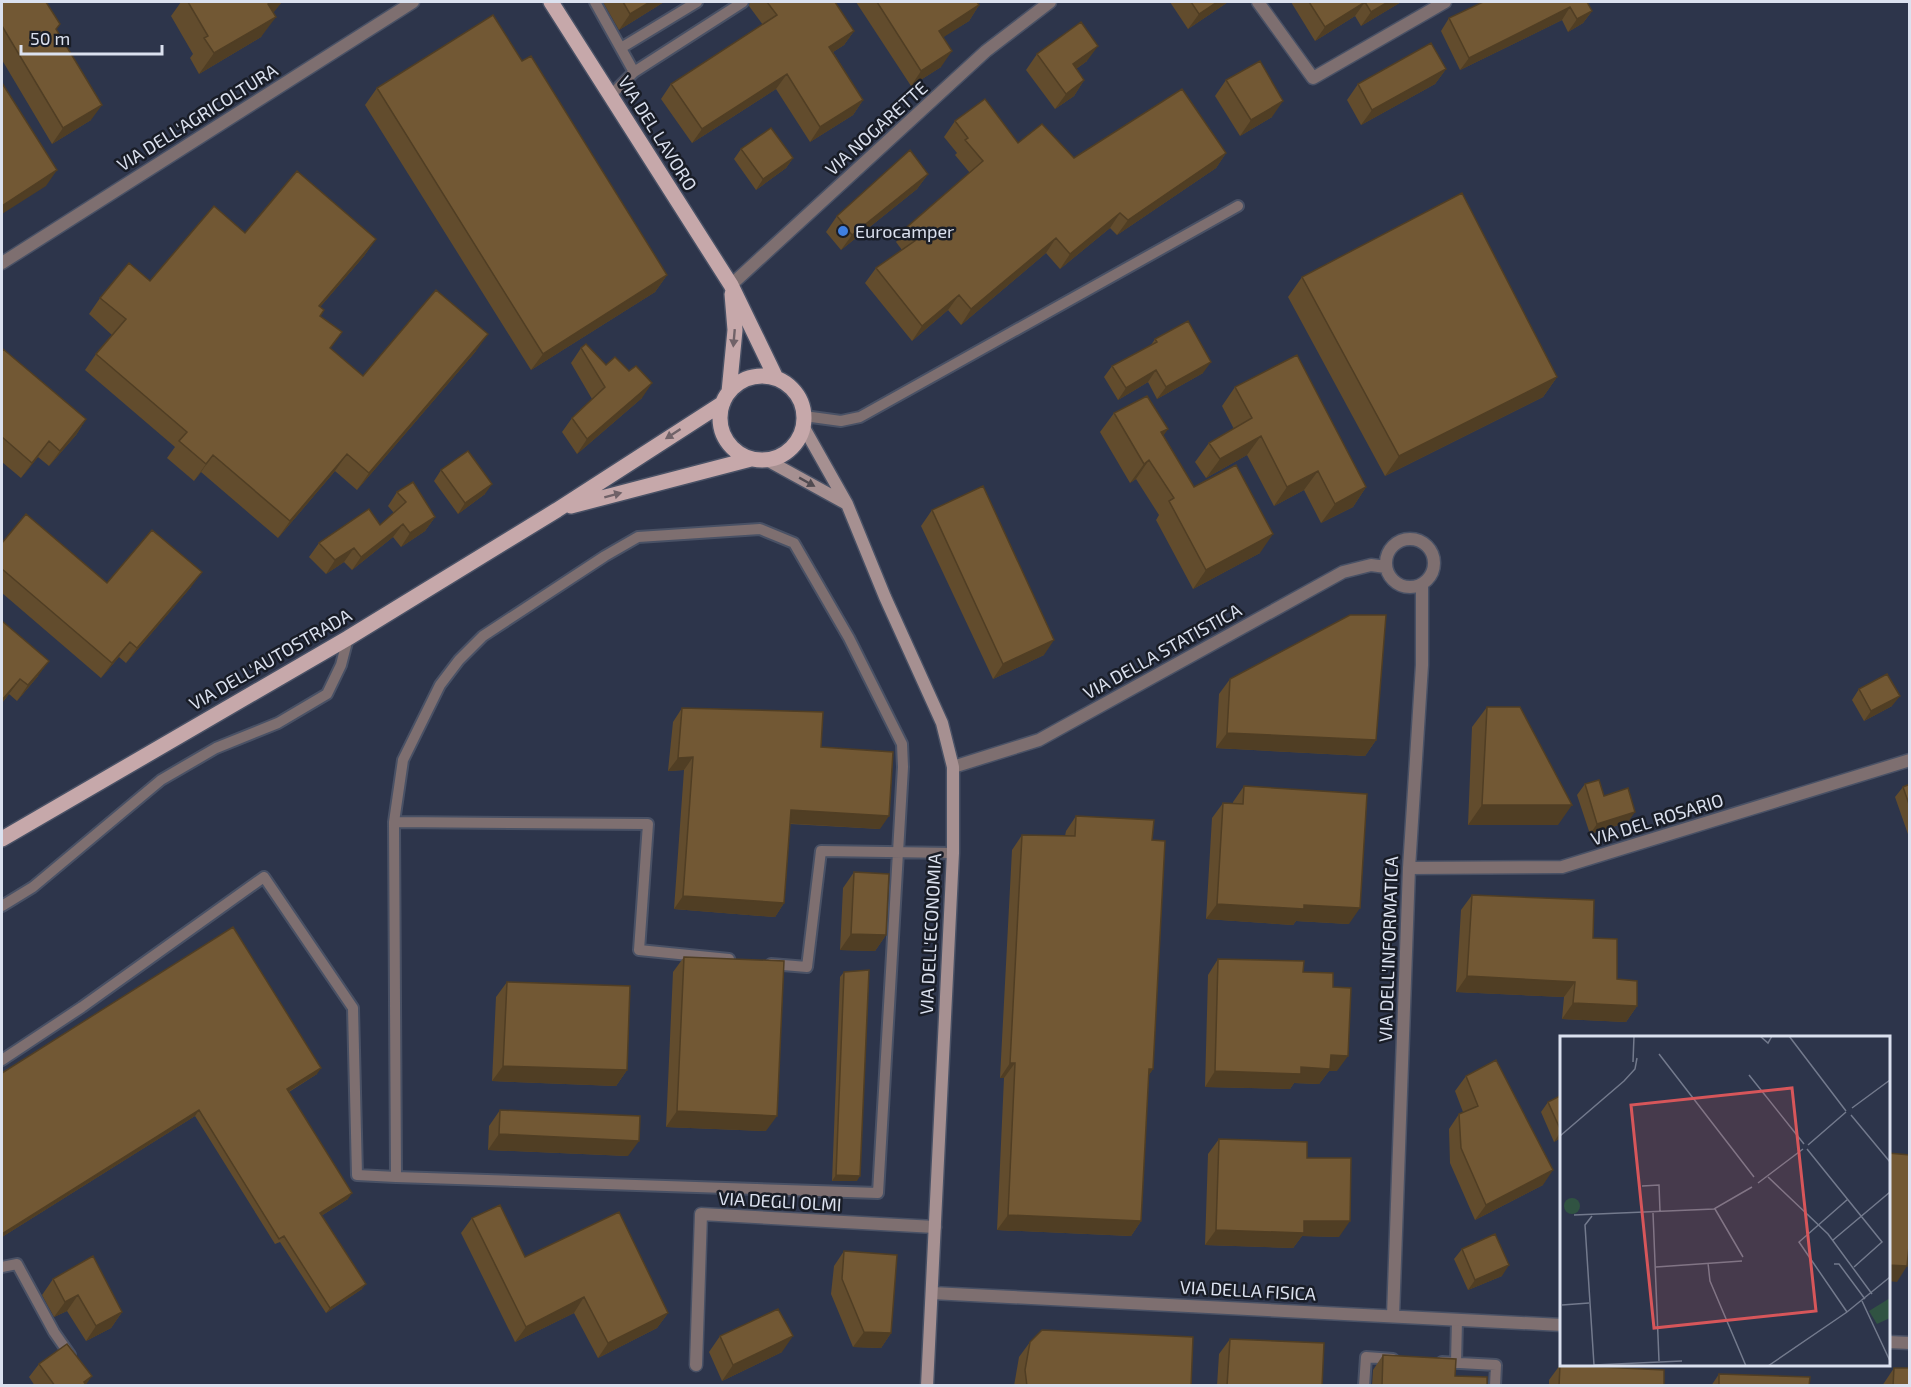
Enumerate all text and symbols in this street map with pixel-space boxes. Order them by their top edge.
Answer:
scale bar [21,18,162,56]
text: 50 m [30,27,70,49]
street label: VIA DELL'AGRICOLTURA [113,58,282,175]
street label: VIA DEL LAVORO [614,72,702,194]
street label: VIA NOGARETTE [820,76,932,180]
place label: Eurocamper [855,220,954,242]
marker: Eurocamper [836,224,850,238]
one-way arrow [729,329,739,348]
one-way arrow [665,429,682,440]
one-way arrow [799,477,816,487]
one-way arrow [604,490,623,500]
street label: VIA DELLA STATISTICA [1079,598,1246,704]
street label: VIA DELL'AUTOSTRADA [185,603,356,714]
street label: VIA DEL ROSARIO [1588,788,1726,850]
street label: VIA DELL'ECONOMIA [915,852,945,1015]
street label: VIA DELL'INFORMATICA [1374,855,1402,1042]
inset map [1560,1036,1890,1366]
street label: VIA DEGLI OLMI [718,1187,842,1215]
street label: VIA DELLA FISICA [1179,1275,1318,1305]

